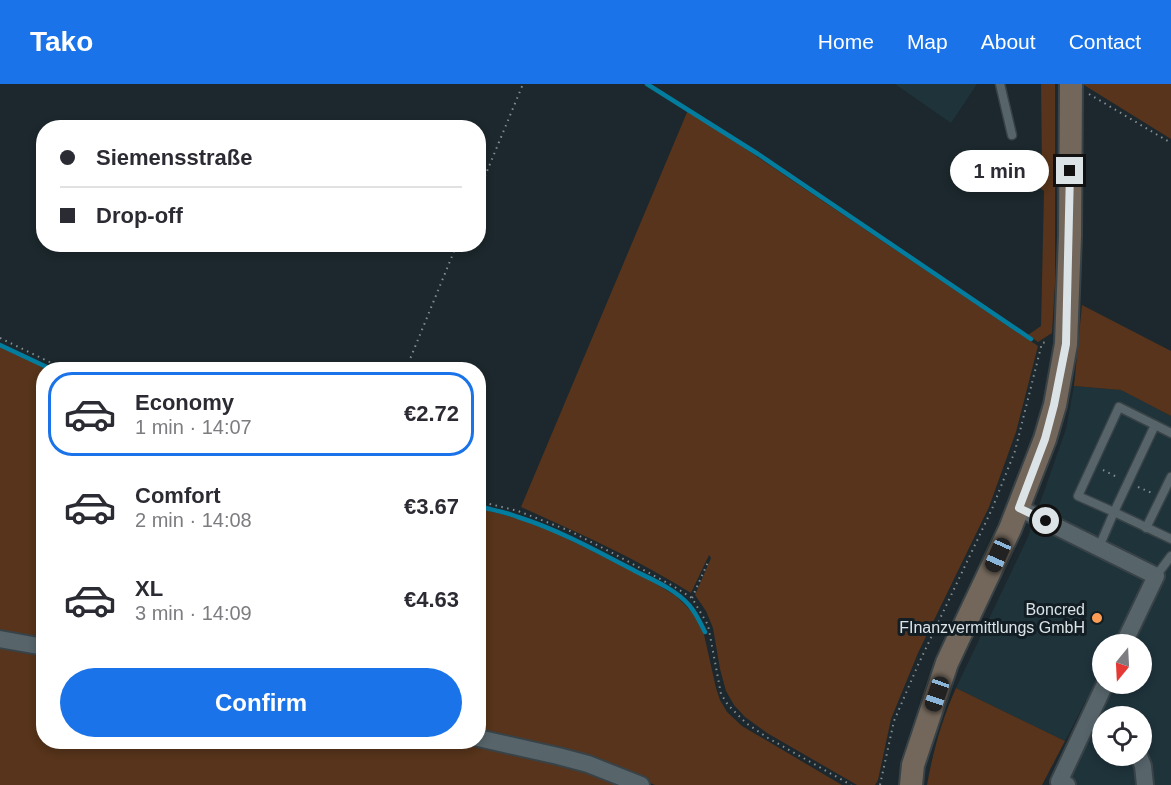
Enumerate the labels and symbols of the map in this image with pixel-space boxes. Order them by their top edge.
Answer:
callout: 1 min [950,150,1049,192]
route end [1056,157,1083,184]
route start [1032,507,1059,534]
car [982,535,1014,575]
place label: Boncred FInanzvermittlungs GmbH [899,601,1085,636]
marker: Boncred FInanzvermittlungs GmbH [1090,611,1104,625]
north arrow [1092,634,1152,694]
car [923,674,951,714]

